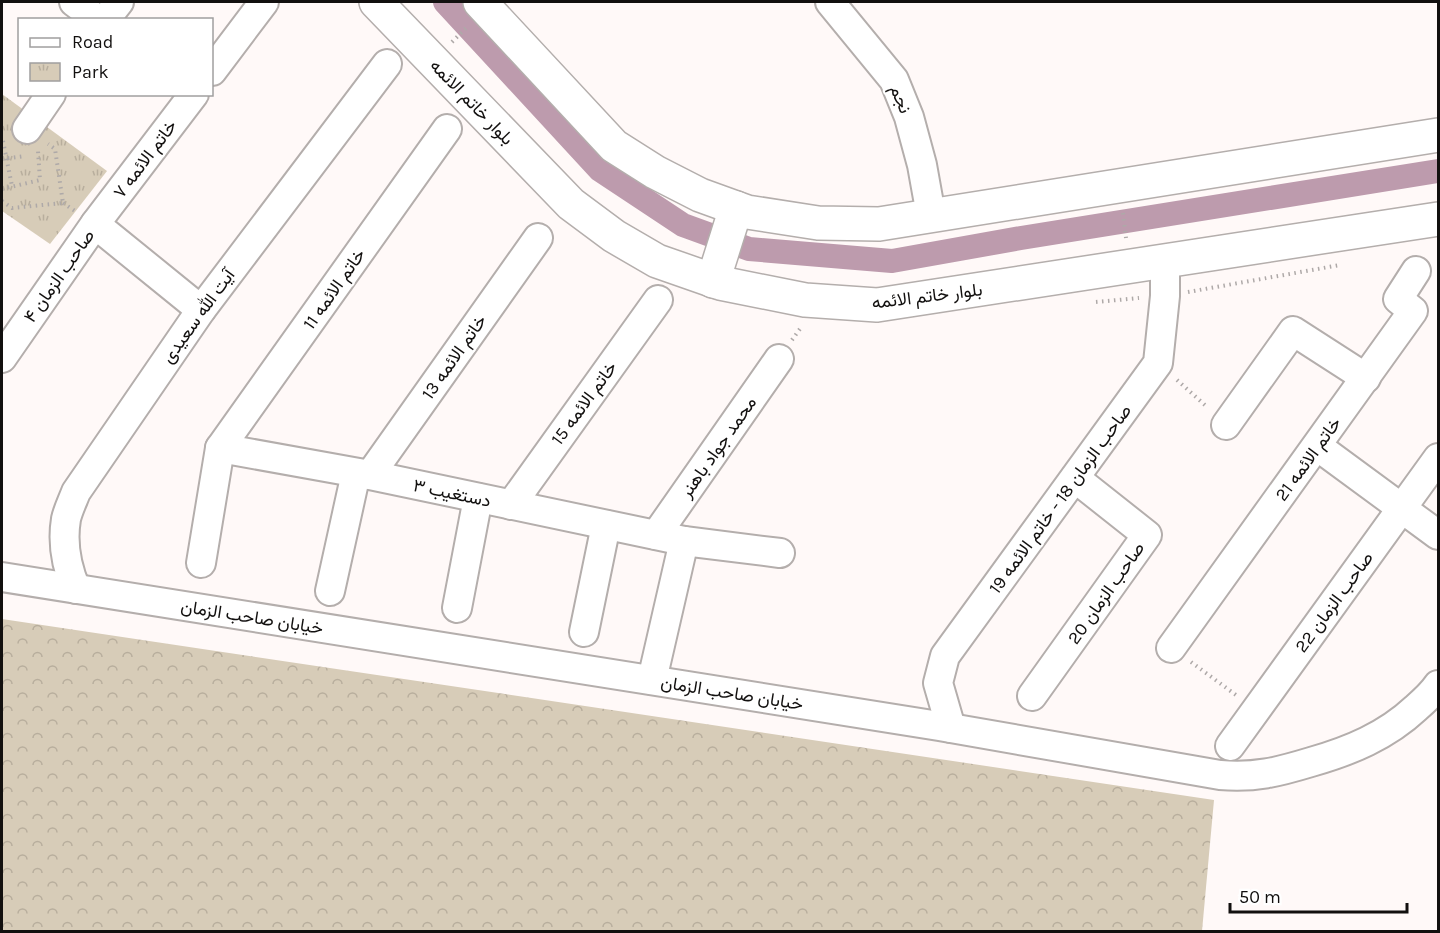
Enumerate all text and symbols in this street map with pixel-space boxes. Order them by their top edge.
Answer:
legend [18,18,213,96]
text: Road [72,31,113,53]
street label: بلوار خاتم الائمه [425,54,519,150]
text: Park [72,61,109,83]
street label: نجم [884,81,917,117]
street label: خاتم الائمه ۷ [108,115,182,203]
street label: صاحب الزمان ۴ [19,225,99,327]
street label: خاتم الائمه 11 [298,244,371,334]
street label: آیت الله سعیدی [156,263,241,367]
street label: بلوار خاتم الائمه [870,278,984,315]
street label: خاتم الائمه 13 [417,310,492,404]
street label: خاتم الائمه 15 [546,357,622,450]
street label: محمد جواد باهنر [674,392,761,503]
street label: صاحب الزمان 18 - خاتم الائمه 19 [984,400,1137,599]
street label: خاتم الائمه 21 [1270,413,1347,506]
street label: دستغیب ۳ [411,474,493,512]
street label: صاحب الزمان 20 [1063,538,1149,648]
street label: صاحب الزمان 22 [1290,547,1378,657]
street label: خیابان صاحب الزمان [179,595,325,639]
street label: خیابان صاحب الزمان [659,671,805,715]
scale bar [1230,876,1407,914]
text: 50 m [1239,886,1281,908]

